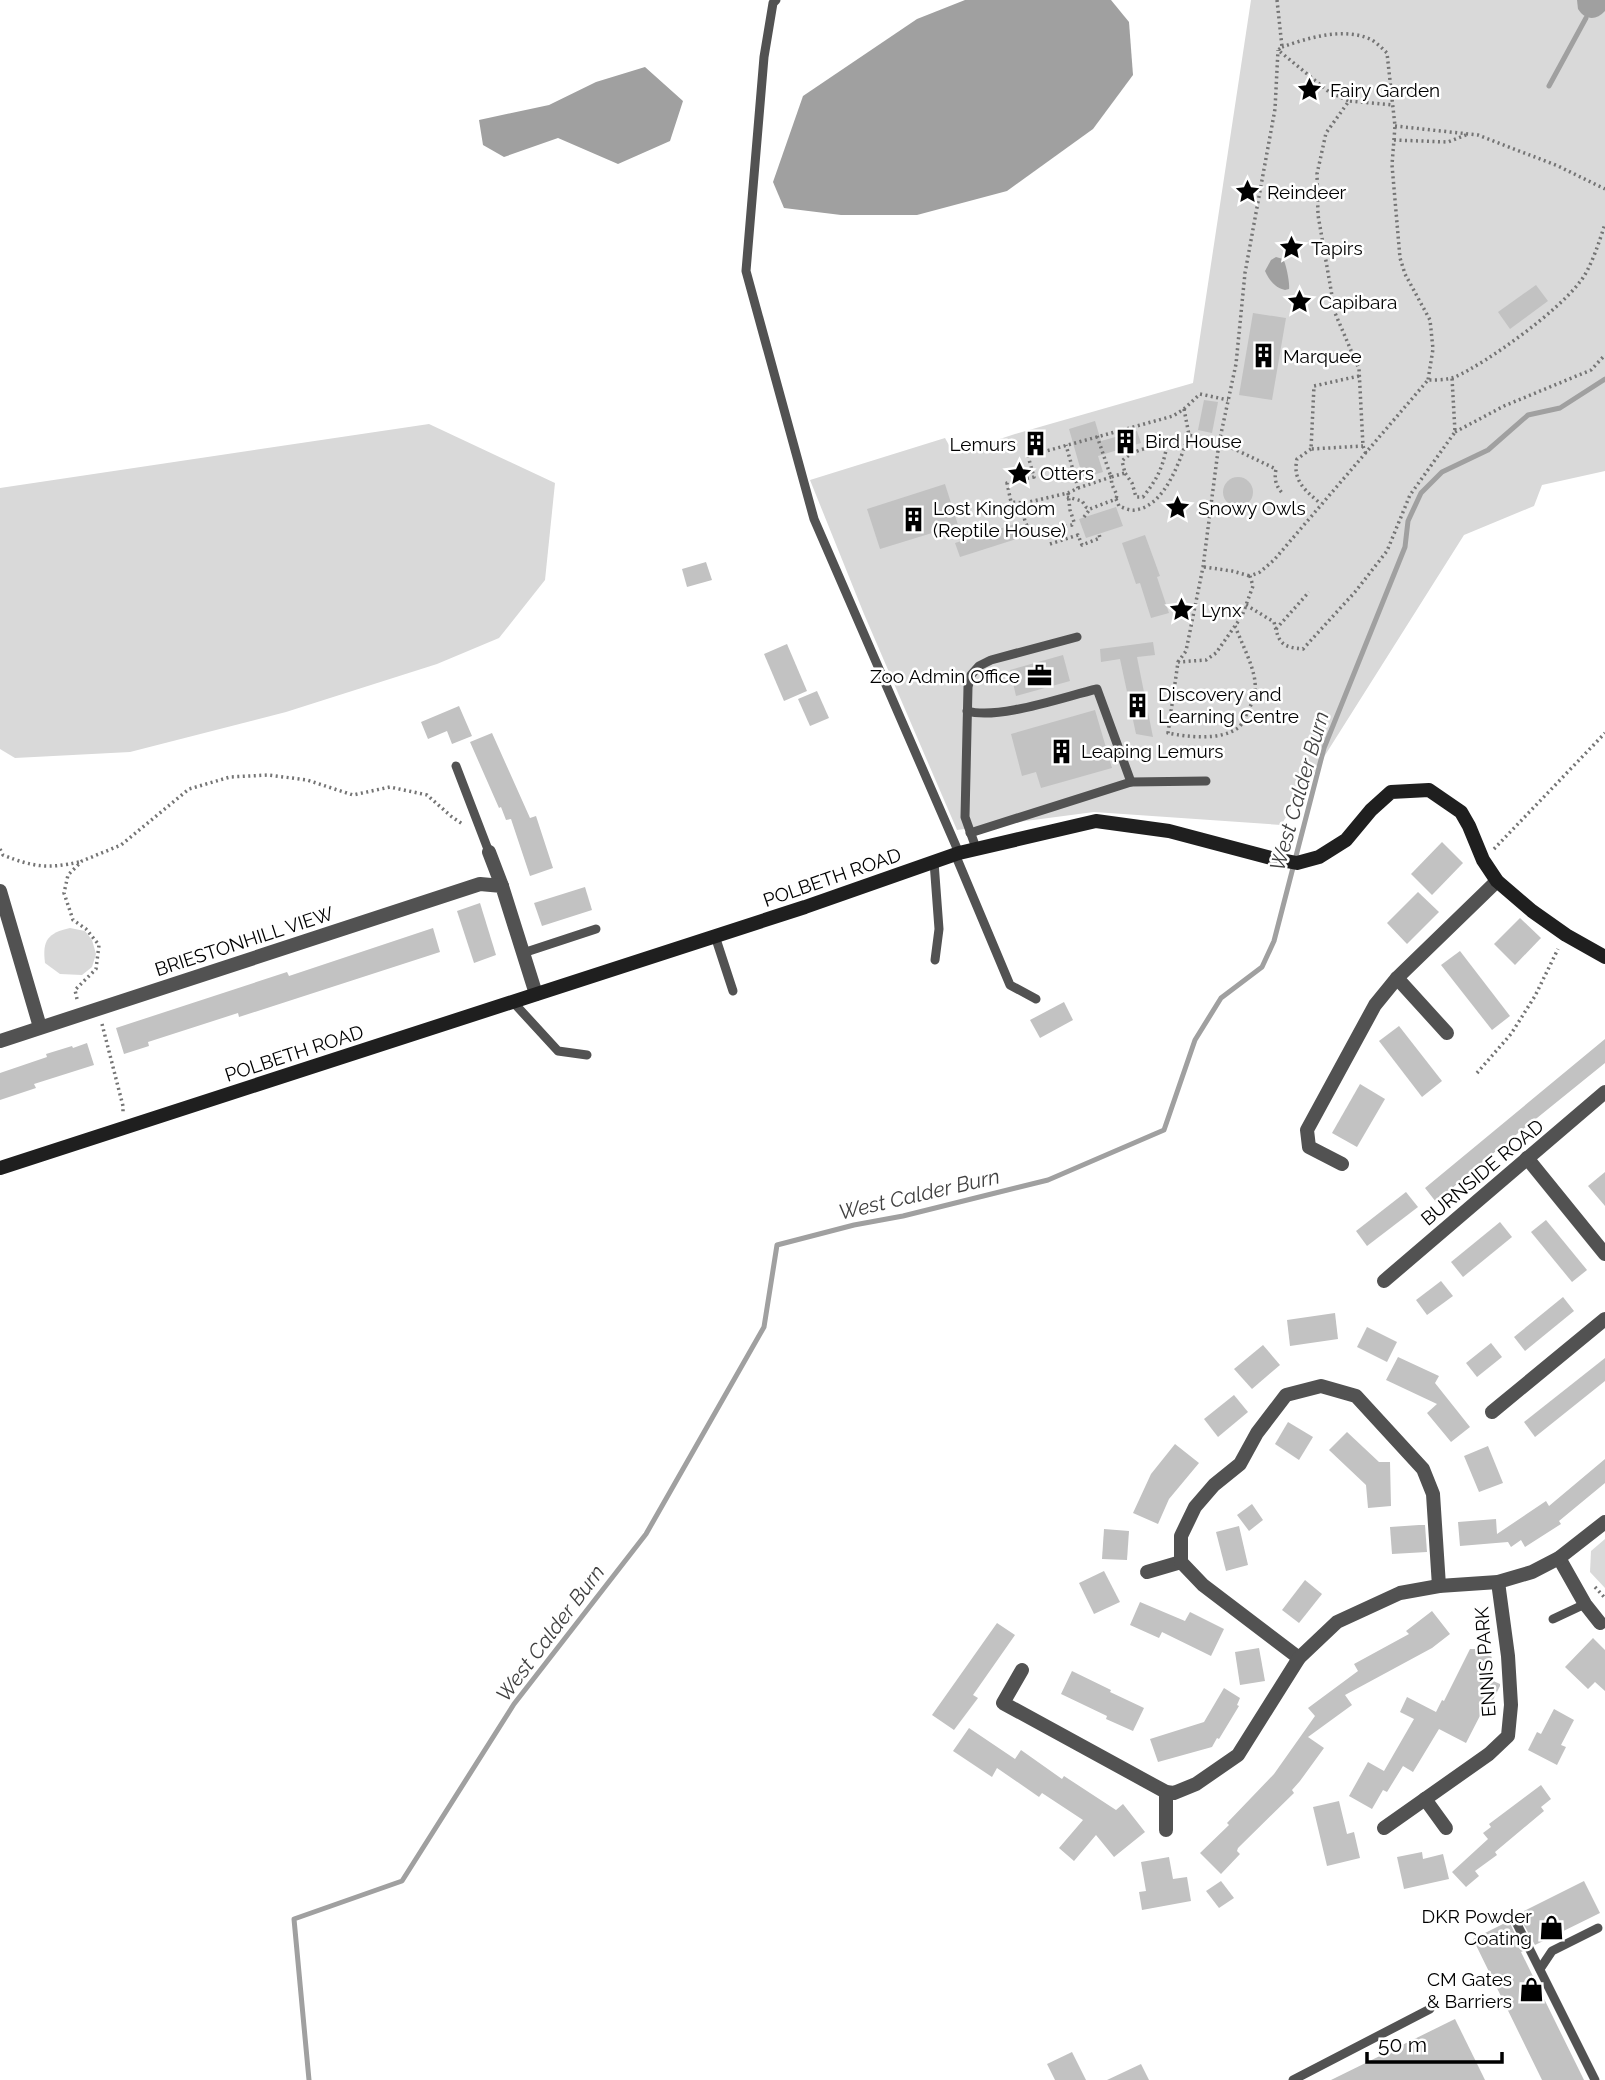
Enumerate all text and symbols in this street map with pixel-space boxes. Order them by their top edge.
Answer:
place icon: Fairy Garden [1296,76,1324,104]
place label: Fairy Garden [1330,79,1440,101]
place icon: Reindeer [1233,178,1261,206]
place label: Reindeer [1267,181,1347,203]
place icon: Tapirs [1277,234,1305,262]
place label: Tapirs [1311,237,1363,259]
place icon: Capibara [1285,288,1313,316]
place label: Capibara [1319,291,1397,313]
building icon: Marquee [1249,342,1277,370]
place label: Marquee [1283,345,1362,367]
building icon: Bird House [1111,427,1139,455]
building icon: Lemurs [1022,430,1050,458]
place label: Bird House [1145,430,1242,452]
place label: Lemurs [949,433,1016,455]
place icon: Otters [1006,459,1034,487]
place label: Otters [1040,462,1094,484]
place icon: Snowy Owls [1164,494,1192,522]
place label: Lost Kingdom (Reptile House) [933,497,1066,541]
place label: Snowy Owls [1198,497,1306,519]
building icon: Lost Kingdom (Reptile House) [899,505,927,533]
place icon: Lynx [1167,596,1195,624]
place label: Lynx [1201,599,1242,621]
office icon: Zoo Admin Office [1026,662,1054,690]
place label: Zoo Admin Office [870,665,1020,687]
place label: Discovery and Learning Centre [1158,683,1299,727]
building icon: Discovery and Learning Centre [1124,691,1152,719]
water label: West Calder Burn [1264,708,1334,874]
building icon: Leaping Lemurs [1047,737,1075,765]
place label: Leaping Lemurs [1081,740,1224,762]
street label: POLBETH ROAD [760,843,904,911]
street label: BRIESTONHILL VIEW [152,902,336,980]
street label: POLBETH ROAD [222,1020,366,1086]
street label: BURNSIDE ROAD [1416,1114,1548,1230]
water label: West Calder Burn [836,1163,1002,1225]
water label: West Calder Burn [490,1560,610,1706]
street label: ENNIS PARK [1470,1605,1500,1718]
place label: DKR Powder Coating [1422,1905,1532,1949]
shop icon: DKR Powder Coating [1538,1913,1566,1941]
place label: CM Gates & Barriers [1427,1968,1512,2012]
shop icon: CM Gates & Barriers [1518,1976,1546,2004]
scale bar [1367,2021,1502,2064]
text: 50 m [1378,2032,1427,2057]

